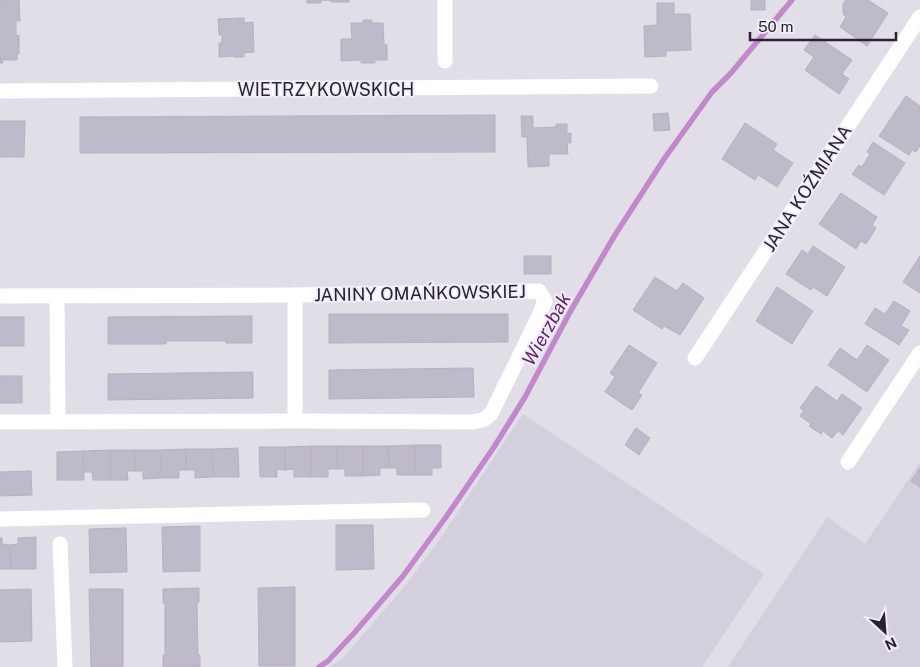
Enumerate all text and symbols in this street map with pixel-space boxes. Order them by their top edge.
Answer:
scale bar [750,10,896,42]
text: 50 m [758,18,793,35]
street label: WIETRZYKOWSKICH [238,79,414,100]
street label: JANA KOŹMIANA [757,120,856,255]
street label: JANINY OMAŃKOWSKIEJ [314,280,526,305]
water label: Wierzbak [517,288,575,369]
north arrow [860,607,910,657]
text: N [882,634,899,653]

